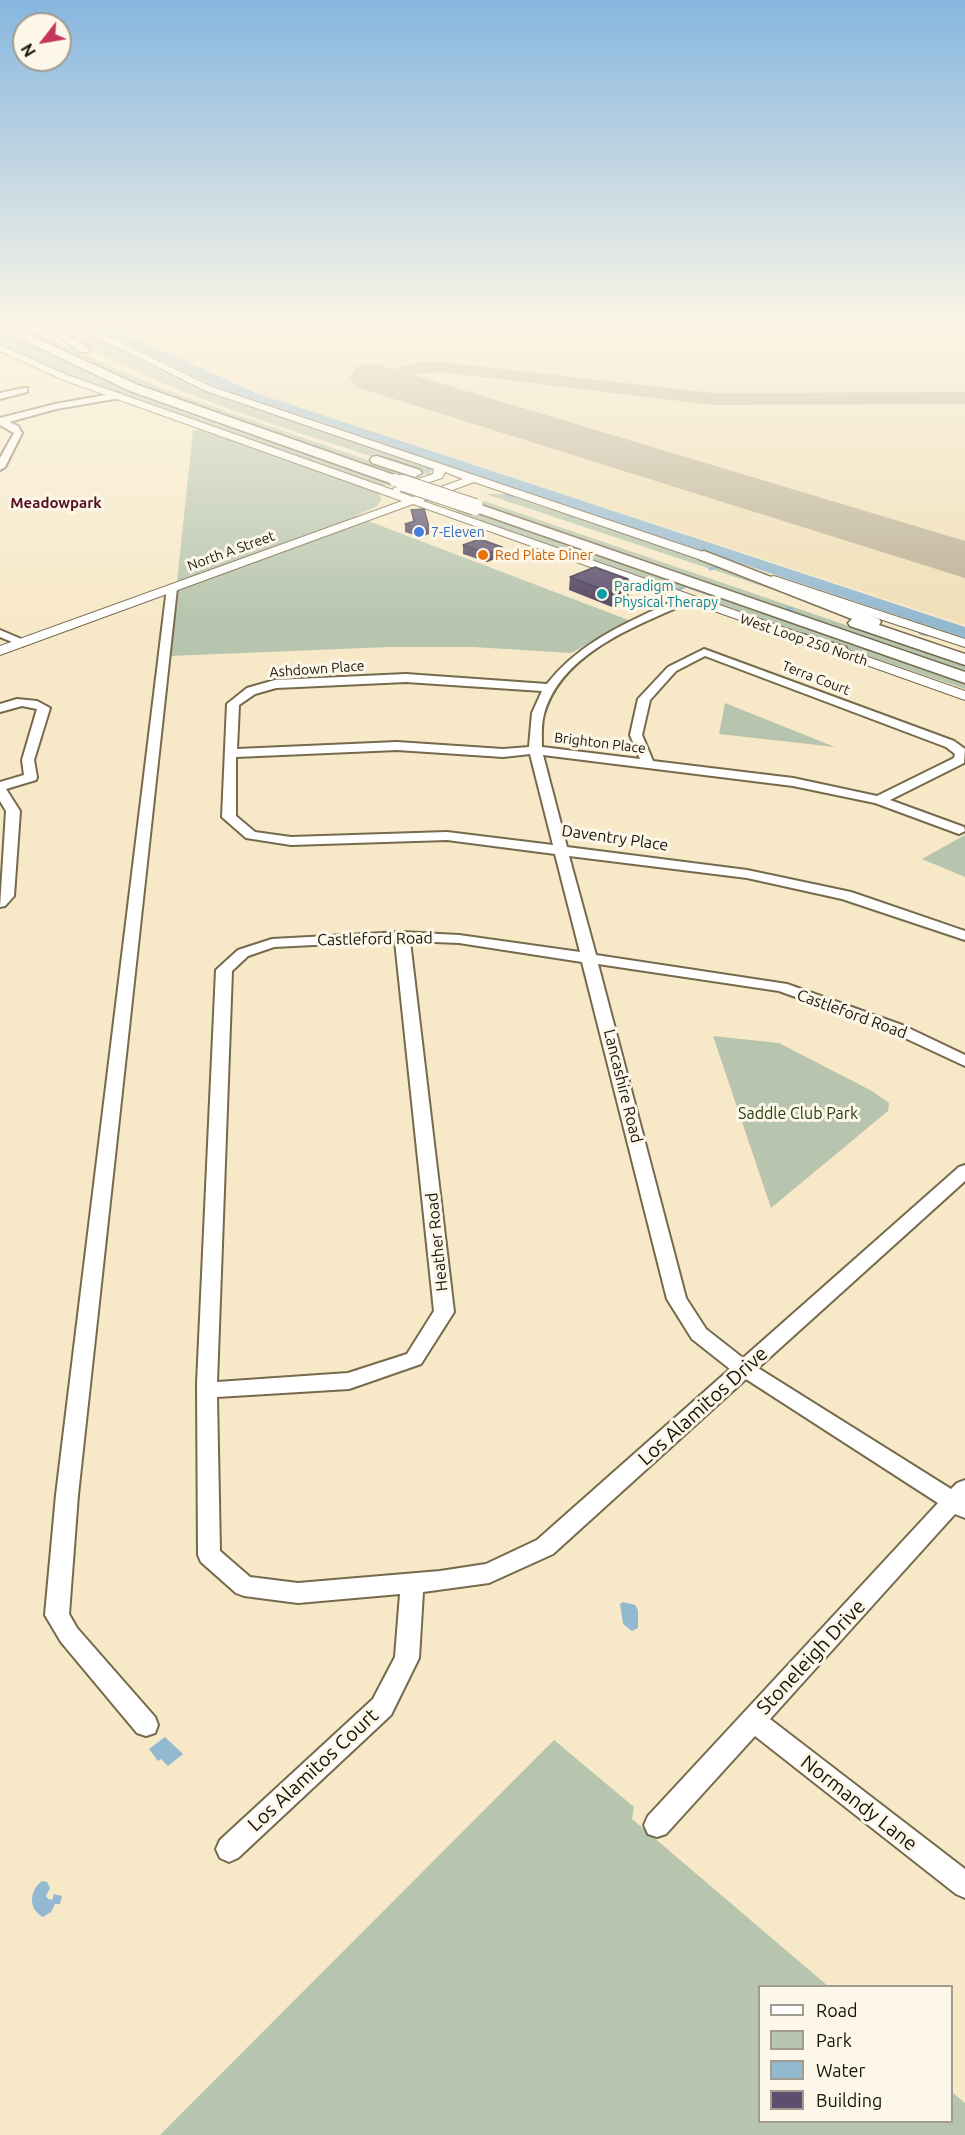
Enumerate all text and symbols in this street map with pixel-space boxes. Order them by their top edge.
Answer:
north arrow [12,12,72,72]
text: N [17,40,39,60]
district label: Meadowpark [10,494,102,512]
place label: 7-Eleven [431,524,485,540]
marker: 7-Eleven [412,525,426,539]
street label: North A Street [185,527,277,575]
place label: Red Plate Diner [495,547,593,563]
marker: Red Plate Diner [476,548,490,562]
place label: Paradigm Physical Therapy [614,578,718,610]
marker: Paradigm Physical Therapy [595,587,609,601]
street label: West Loop 250 North [738,610,870,670]
street label: Ashdown Place [269,657,365,681]
street label: Terra Court [780,657,852,699]
street label: Brighton Place [553,729,647,757]
street label: Daventry Place [560,821,670,855]
street label: Castleford Road [317,928,433,950]
street label: Castleford Road [794,985,910,1043]
street label: Lancashire Road [600,1027,646,1145]
park label: Saddle Club Park [738,1104,858,1124]
street label: Heather Road [422,1192,452,1292]
street label: Los Alamitos Drive [633,1342,773,1470]
street label: Stoneleigh Drive [752,1595,870,1719]
street label: Los Alamitos Court [243,1703,383,1837]
street label: Normandy Lane [796,1750,922,1856]
legend [758,1985,953,2123]
text: Road [816,2000,858,2020]
text: Park [816,2030,852,2050]
text: Water [816,2060,865,2080]
text: Building [816,2090,882,2110]

